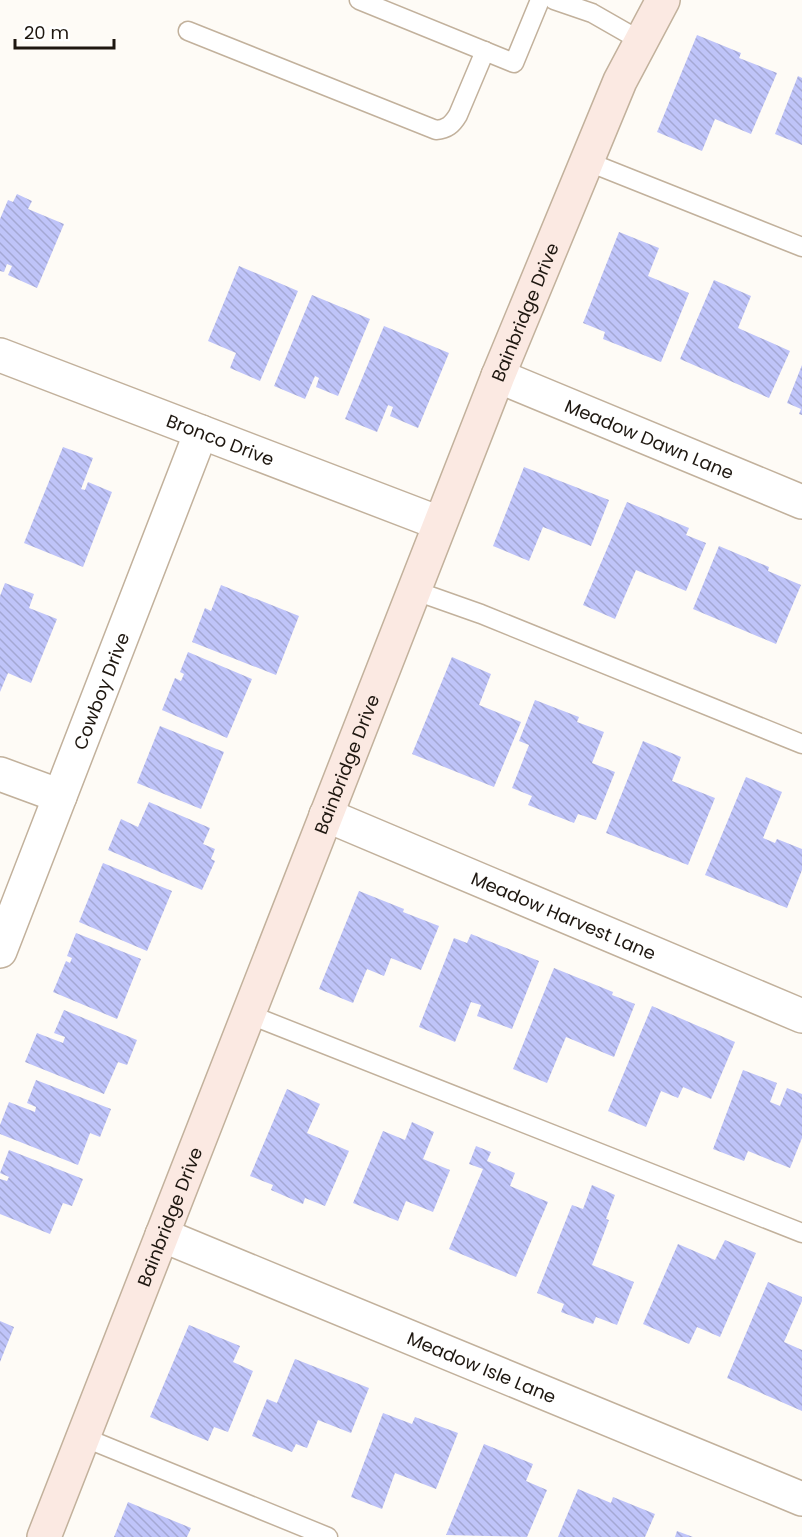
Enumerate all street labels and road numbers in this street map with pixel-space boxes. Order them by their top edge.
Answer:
street label: Bainbridge Drive [485,239,564,385]
street label: Meadow Dawn Lane [561,393,738,485]
street label: Bronco Drive [163,407,278,471]
street label: Cowboy Drive [67,628,135,753]
street label: Bainbridge Drive [308,691,385,837]
street label: Meadow Harvest Lane [468,865,660,965]
street label: Bainbridge Drive [131,1143,208,1290]
street label: Meadow Isle Lane [404,1325,560,1409]

